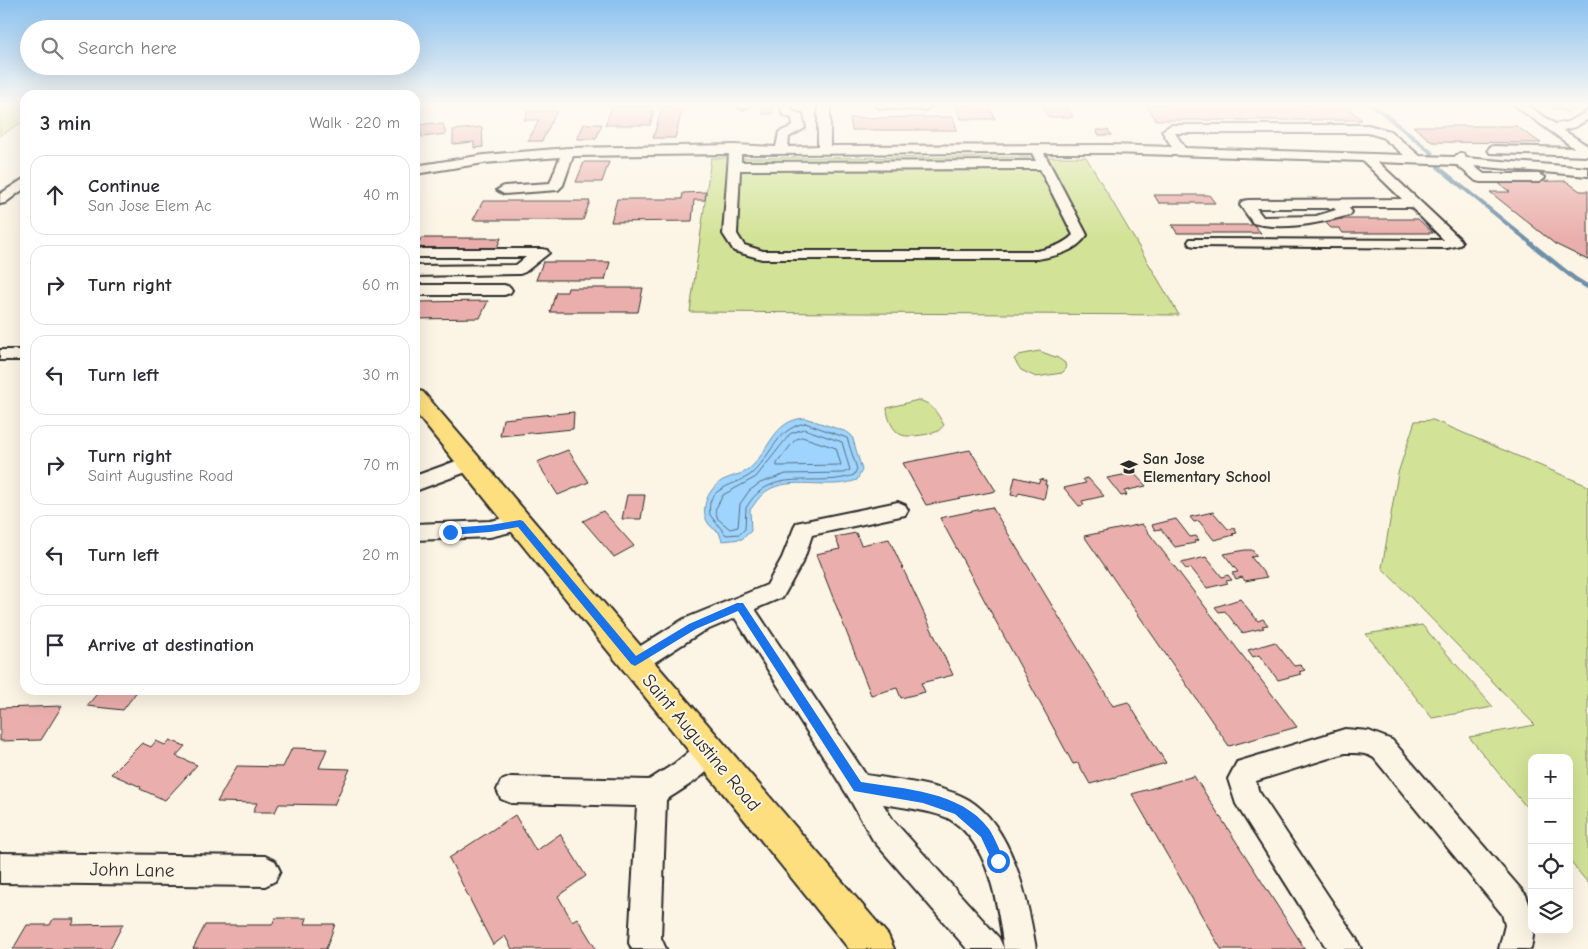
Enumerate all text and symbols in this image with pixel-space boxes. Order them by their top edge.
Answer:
search box [20,20,420,75]
icon: search [38,34,66,62]
text: Search here [78,37,177,59]
text: 3 min [40,111,91,135]
text: Walk · 220 m [309,114,400,132]
text: Continue [88,175,160,197]
icon: ahead [41,181,69,209]
text: 40 m [363,186,399,204]
text: San Jose Elem Ac [88,197,212,215]
icon: right [41,271,69,299]
text: Turn right [88,274,172,296]
text: 60 m [362,276,399,294]
icon: left [41,361,69,389]
text: Turn left [88,364,159,386]
text: 30 m [363,366,399,384]
text: Turn right [88,445,172,467]
place label: San Jose Elementary School [1143,450,1271,486]
icon: right [41,451,69,479]
text: 70 m [363,456,399,474]
school or university icon: San Jose Elementary School [1119,457,1139,477]
text: Saint Augustine Road [88,467,233,485]
route end [439,521,462,544]
icon: left [41,541,69,569]
text: Turn left [88,544,159,566]
text: 20 m [362,546,399,564]
icon: arrive [41,631,69,659]
text: Arrive at destination [88,634,254,656]
street label: Saint Augustine Road [637,670,765,816]
map controls [1528,754,1573,934]
button: + [1528,754,1573,799]
button: − [1528,799,1573,844]
button: locate [1528,844,1573,889]
route start [987,850,1010,873]
street label: John Lane [89,858,175,882]
button: layers [1528,889,1573,934]

